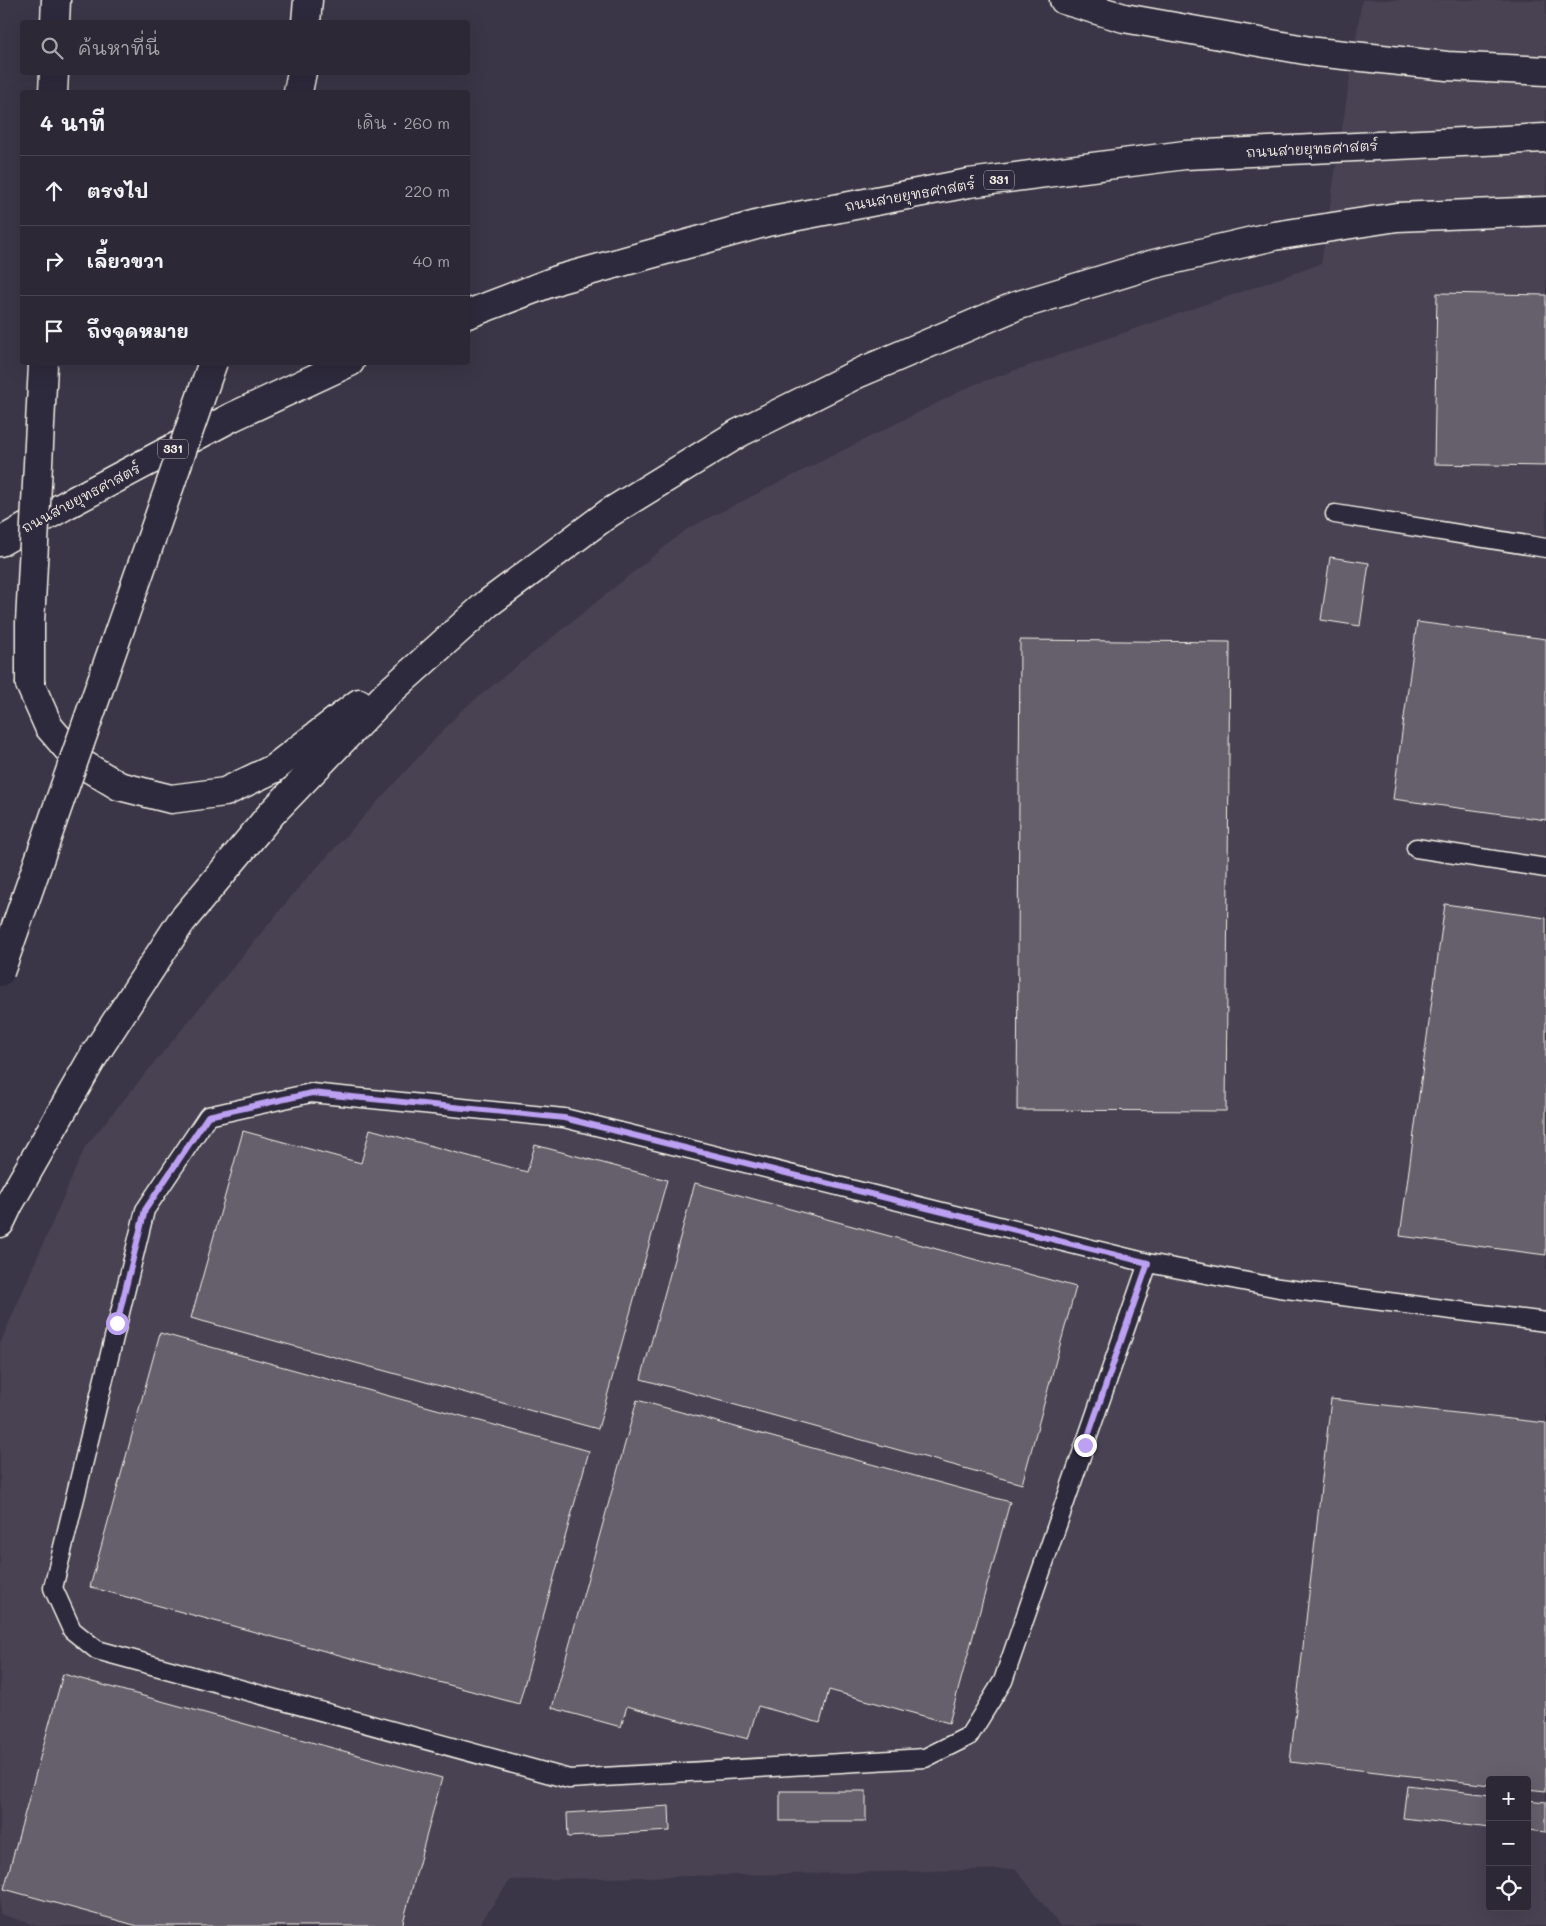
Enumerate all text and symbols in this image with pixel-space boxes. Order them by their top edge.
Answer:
search box [20,20,470,75]
icon: search [38,34,66,62]
text: ค้นหาที่นี่ [78,35,160,60]
text: 4 นาที [40,109,105,136]
text: เดิน · 260 m [357,112,450,133]
street label: ถนนสายยุทธศาสตร์ [1246,136,1379,163]
road number: 331 [984,170,1014,190]
street label: ถนนสายยุทธศาสตร์ [843,174,977,217]
icon: ahead [40,177,68,205]
text: ตรงไป [87,178,148,203]
text: 220 m [404,180,450,201]
icon: right [40,247,68,275]
text: เลี้ยวขวา [87,248,164,273]
text: 40 m [413,250,450,271]
icon: arrive [40,317,68,345]
text: ถึงจุดหมาย [87,318,189,343]
road number: 331 [158,439,188,458]
street label: ถนนสายยุทธศาสตร์ [18,458,145,539]
route start [106,1312,129,1335]
route end [1074,1434,1097,1457]
map controls [1486,1776,1531,1911]
button: + [1486,1776,1531,1821]
button: − [1486,1821,1531,1866]
button: locate [1486,1866,1531,1911]

